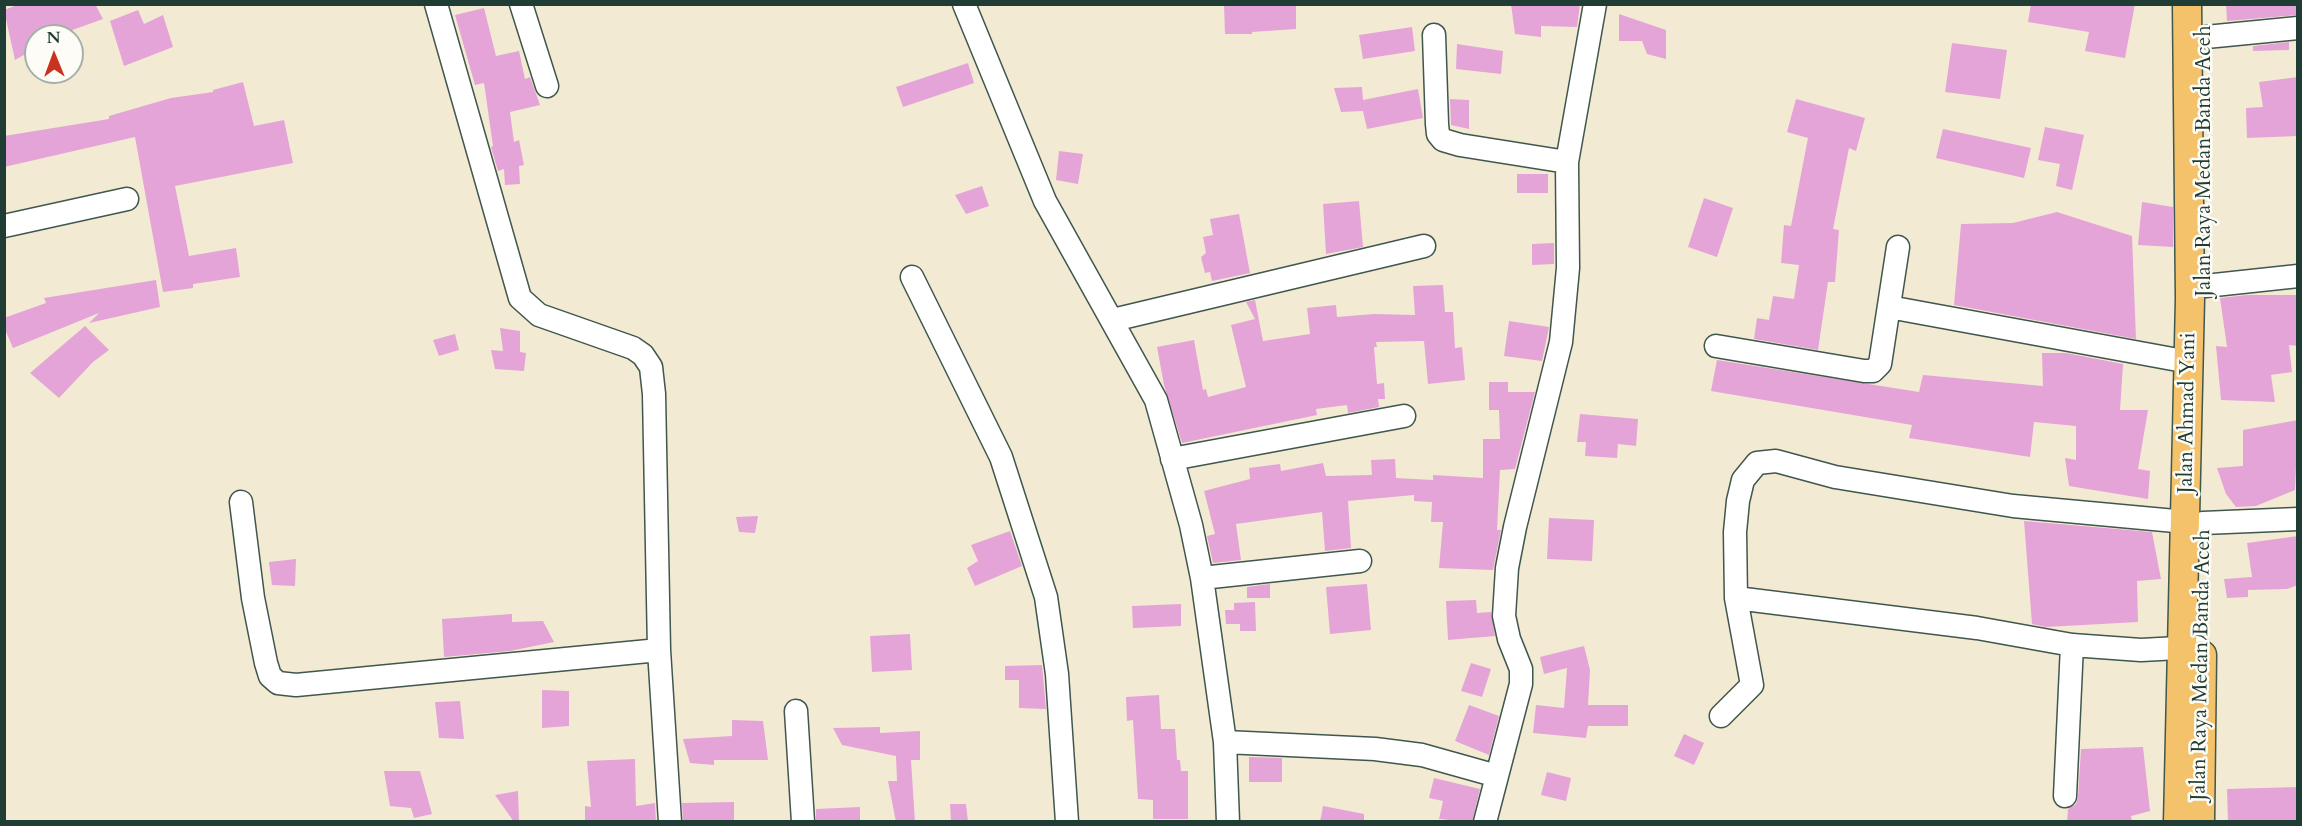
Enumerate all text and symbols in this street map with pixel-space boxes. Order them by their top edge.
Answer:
north arrow [24,24,84,84]
street label: Jalan Raya Medan Banda Aceh [2192,25,2218,297]
text: N [47,27,61,49]
street label: Jalan Ahmad Yani [2174,332,2202,494]
street label: Jalan Raya Medan Banda Aceh [2187,529,2217,801]

